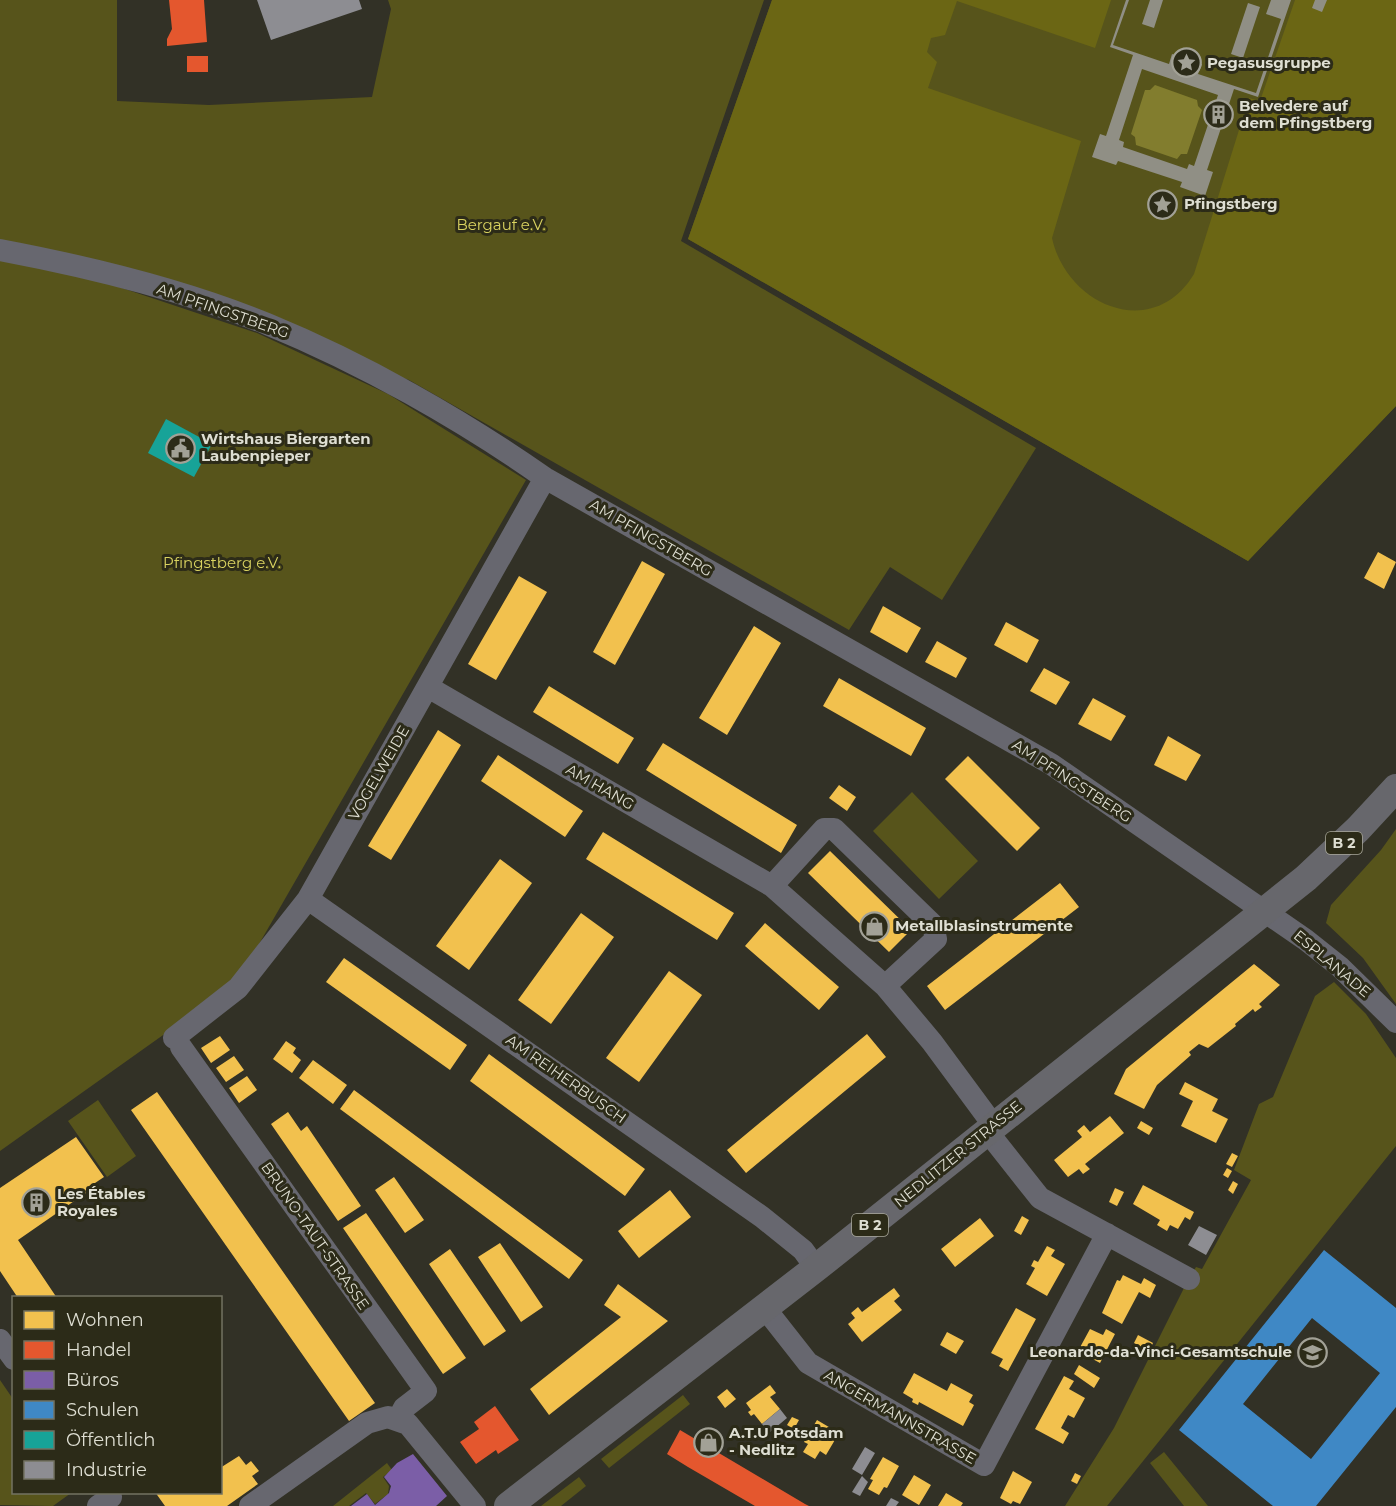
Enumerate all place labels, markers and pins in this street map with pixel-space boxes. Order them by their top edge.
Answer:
place icon: Pegasusgruppe [1170,47,1202,79]
place label: Pegasusgruppe [1207,53,1331,72]
place label: Belvedere auf dem Pfingstberg [1239,96,1372,132]
building icon: Belvedere auf dem Pfingstberg [1202,99,1234,131]
place icon: Pfingstberg [1147,188,1179,220]
place label: Pfingstberg [1184,194,1278,213]
place label: Wirtshaus Biergarten Laubenpieper [201,429,371,465]
public building icon: Wirtshaus Biergarten Laubenpieper [164,432,196,464]
shop icon: Metallblasinstrumente [858,910,890,942]
place label: Metallblasinstrumente [895,916,1073,935]
place label: Les Étables Royales [57,1184,145,1220]
building icon: Les Étables Royales [20,1187,52,1219]
school or university icon: Leonardo-da-Vinci-Gesamtschule [1297,1336,1329,1368]
place label: Leonardo-da-Vinci-Gesamtschule [1029,1342,1292,1361]
place label: A.T.U Potsdam - Nedlitz [728,1423,844,1459]
shop icon: A.T.U Potsdam - Nedlitz [692,1426,724,1458]

